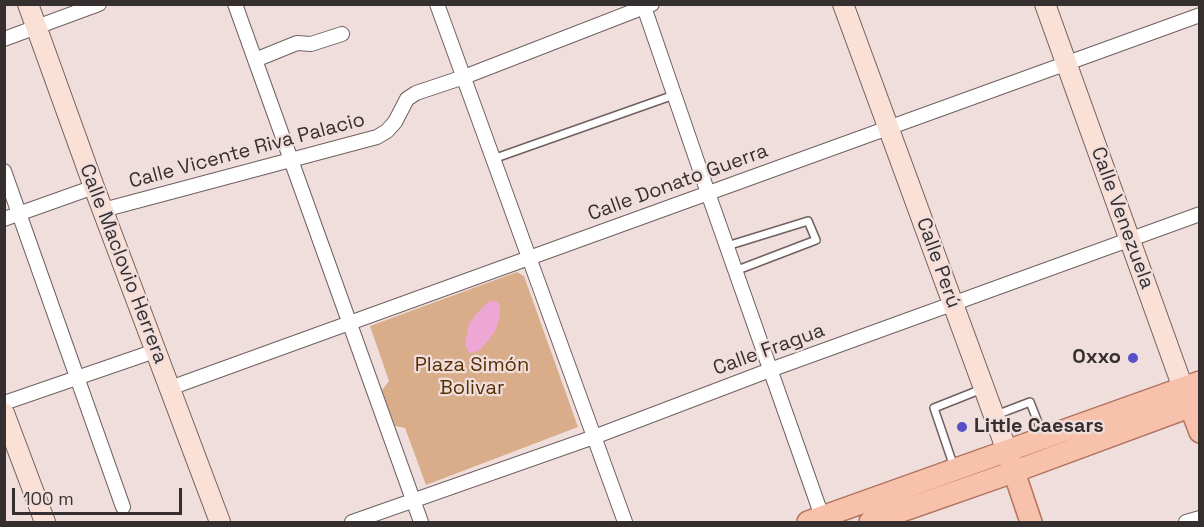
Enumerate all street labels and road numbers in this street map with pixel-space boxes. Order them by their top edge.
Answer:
street label: Calle Vicente Riva Palacio [126,108,368,194]
street label: Calle Donato Guerra [585,139,771,227]
street label: Calle Venezuela [1085,144,1159,292]
street label: Calle Maclovio Herrera [74,161,172,367]
street label: Calle Perú [911,215,965,311]
street label: Calle Fragua [710,319,828,381]

